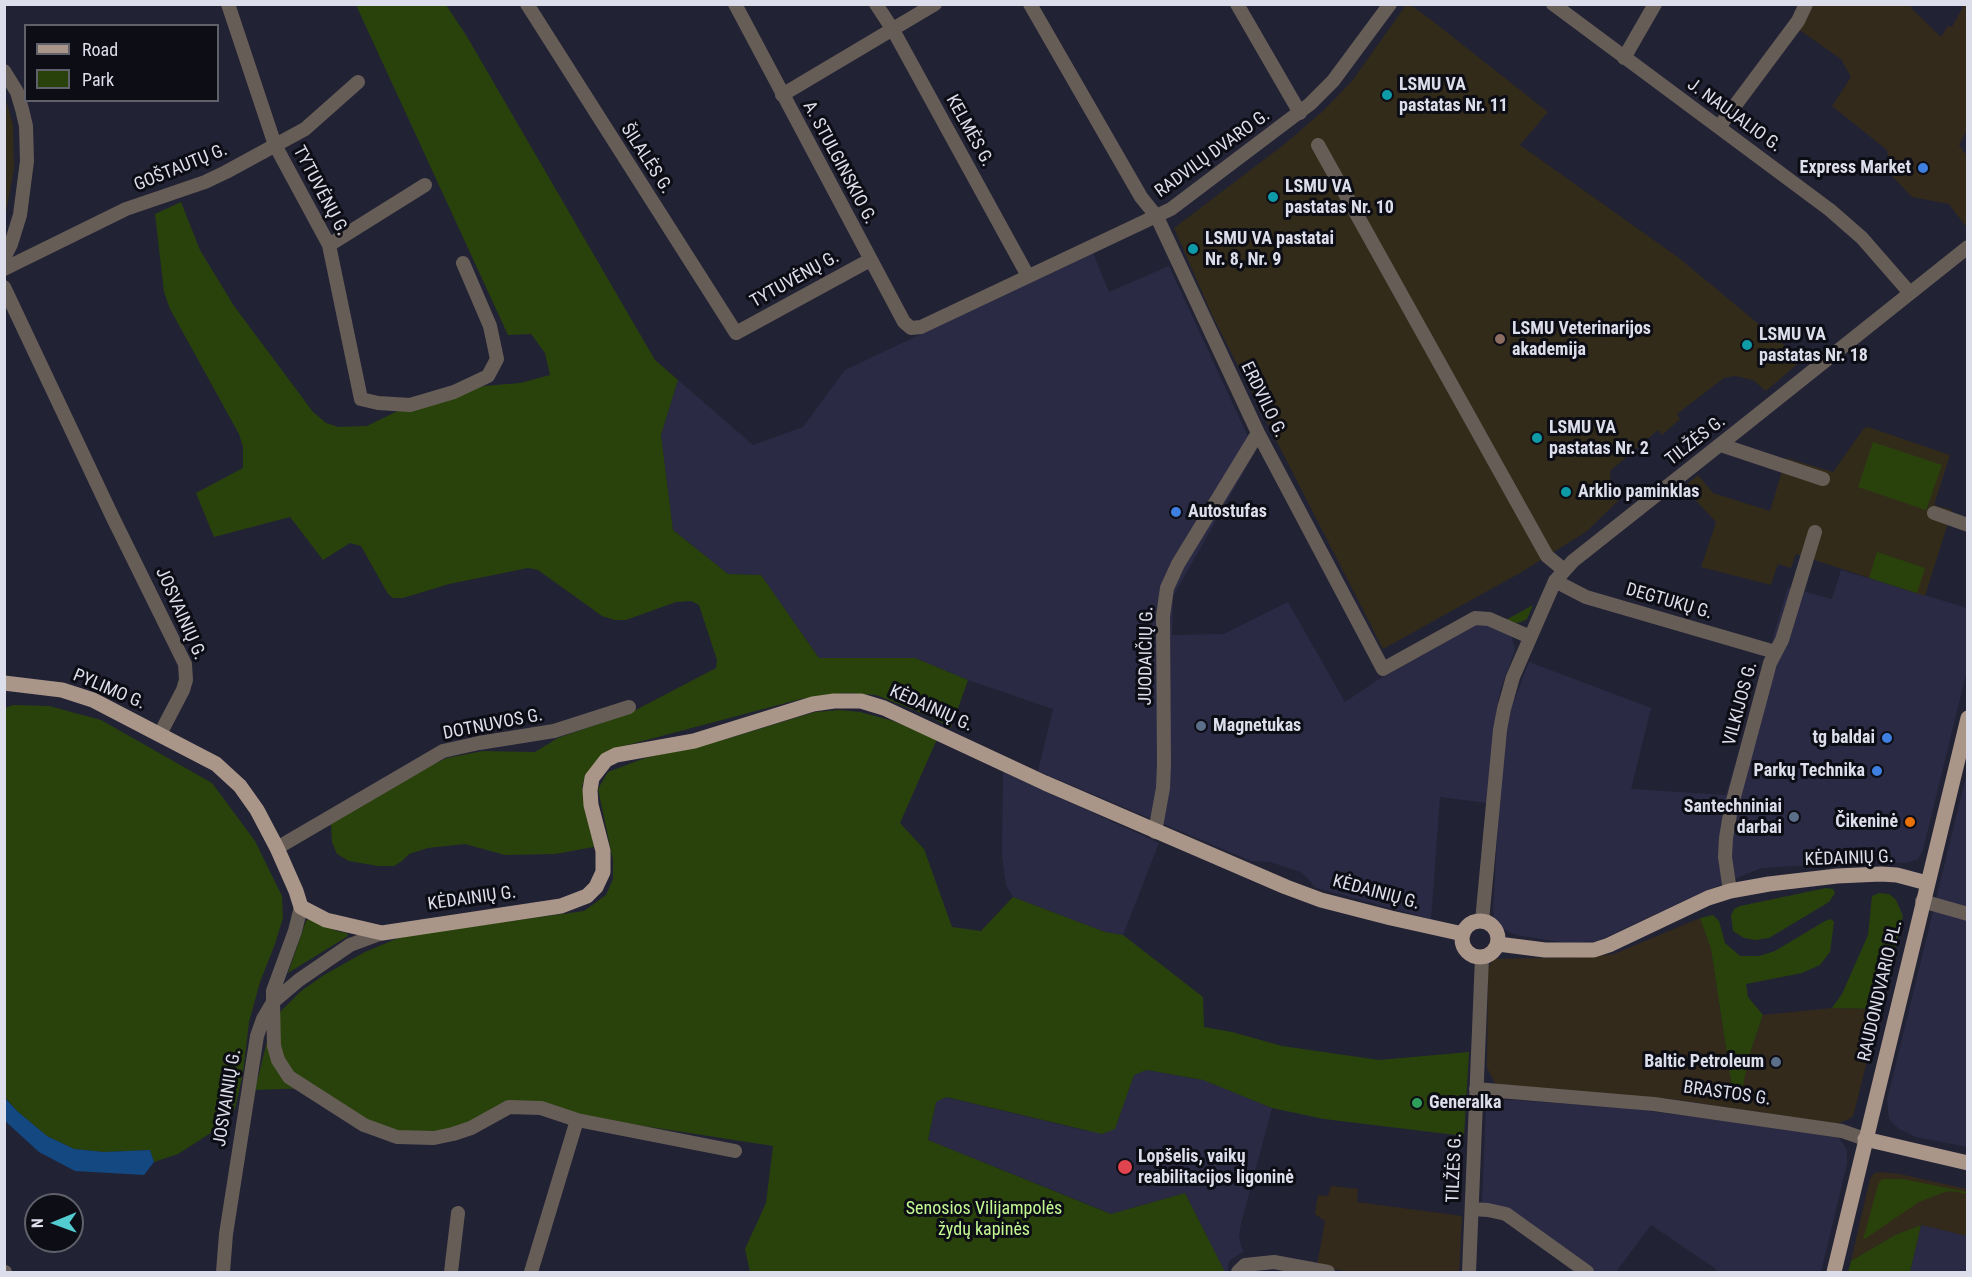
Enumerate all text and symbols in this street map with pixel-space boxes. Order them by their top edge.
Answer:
legend [24,24,219,102]
text: Road [82,39,118,60]
text: Park [82,69,114,90]
place label: LSMU VA pastatas Nr. 11 [1399,74,1508,116]
street label: J. NAUJALIO G. [1683,74,1785,158]
marker: LSMU VA pastatas Nr. 11 [1380,88,1394,102]
street label: KELMĖS G. [940,91,998,171]
street label: A. STULGINSKIO G. [797,98,881,228]
street label: RADVILŲ DVARO G. [1151,105,1275,203]
street label: ŠILALĖS G. [615,120,677,198]
street label: GOŠTAUTŲ G. [131,139,231,197]
street label: TYTUVĖNŲ G. [287,142,353,240]
place label: Express Market [1800,157,1911,179]
marker: Express Market [1916,161,1930,175]
place label: LSMU VA pastatas Nr. 10 [1285,176,1394,219]
marker: LSMU VA pastatas Nr. 10 [1266,190,1280,204]
place label: LSMU VA pastatai Nr. 8, Nr. 9 [1205,228,1334,270]
marker: LSMU VA pastatai Nr. 8, Nr. 9 [1186,242,1200,256]
street label: TYTUVĖNŲ G. [747,247,843,313]
place label: LSMU Veterinarijos akademija [1512,318,1651,360]
place label: LSMU VA pastatas Nr. 18 [1759,324,1868,366]
marker: LSMU Veterinarijos akademija [1493,332,1507,346]
marker: LSMU VA pastatas Nr. 18 [1740,338,1754,352]
street label: ERDVILO G. [1235,359,1291,441]
street label: TILŽĖS G. [1662,411,1730,471]
place label: LSMU VA pastatas Nr. 2 [1549,417,1649,460]
marker: LSMU VA pastatas Nr. 2 [1530,431,1544,445]
place label: Arklio paminklas [1578,481,1699,503]
marker: Arklio paminklas [1559,485,1573,499]
place label: Autostufas [1188,501,1267,523]
marker: Autostufas [1169,505,1183,519]
street label: JOSVAINIŲ G. [150,565,210,663]
street label: DEGTUKŲ G. [1623,579,1715,625]
street label: JUODAIČIŲ G. [1135,606,1159,706]
street label: VILKIJOS G. [1719,660,1763,748]
street label: PYLIMO G. [70,665,148,715]
street label: KĖDAINIŲ G. [886,681,976,737]
street label: DOTNUVOS G. [441,705,545,745]
place label: Magnetukas [1213,715,1301,737]
marker: Magnetukas [1194,719,1208,733]
place label: tg baldai [1812,727,1875,749]
marker: tg baldai [1880,731,1894,745]
place label: Parkų Technika [1754,760,1865,782]
marker: Parkų Technika [1870,764,1884,778]
place label: Santechniniai darbai [1684,796,1782,838]
marker: Santechniniai darbai [1787,810,1801,824]
place label: Čikeninė [1835,811,1898,833]
marker: Čikeninė [1903,815,1917,829]
street label: KĖDAINIŲ G. [1804,847,1894,871]
street label: KĖDAINIŲ G. [1330,871,1422,915]
street label: KĖDAINIŲ G. [426,882,518,916]
street label: RAUDONDVARIO PL. [1854,918,1908,1064]
street label: JOSVAINIŲ G. [210,1048,246,1148]
place label: Baltic Petroleum [1644,1051,1764,1073]
marker: Baltic Petroleum [1769,1055,1783,1069]
street label: BRASTOS G. [1682,1077,1772,1111]
place label: Generalka [1429,1092,1501,1114]
marker: Generalka [1410,1096,1424,1110]
street label: TILŽĖS G. [1443,1133,1467,1203]
place label: Lopšelis, vaikų reabilitacijos ligoninė [1138,1146,1294,1188]
marker: Lopšelis, vaikų reabilitacijos ligoninė [1116,1158,1134,1176]
north arrow [24,1193,84,1253]
park label: Senosios Vilijampolės žydų kapinės [906,1198,1062,1240]
text: N [28,1218,47,1228]

